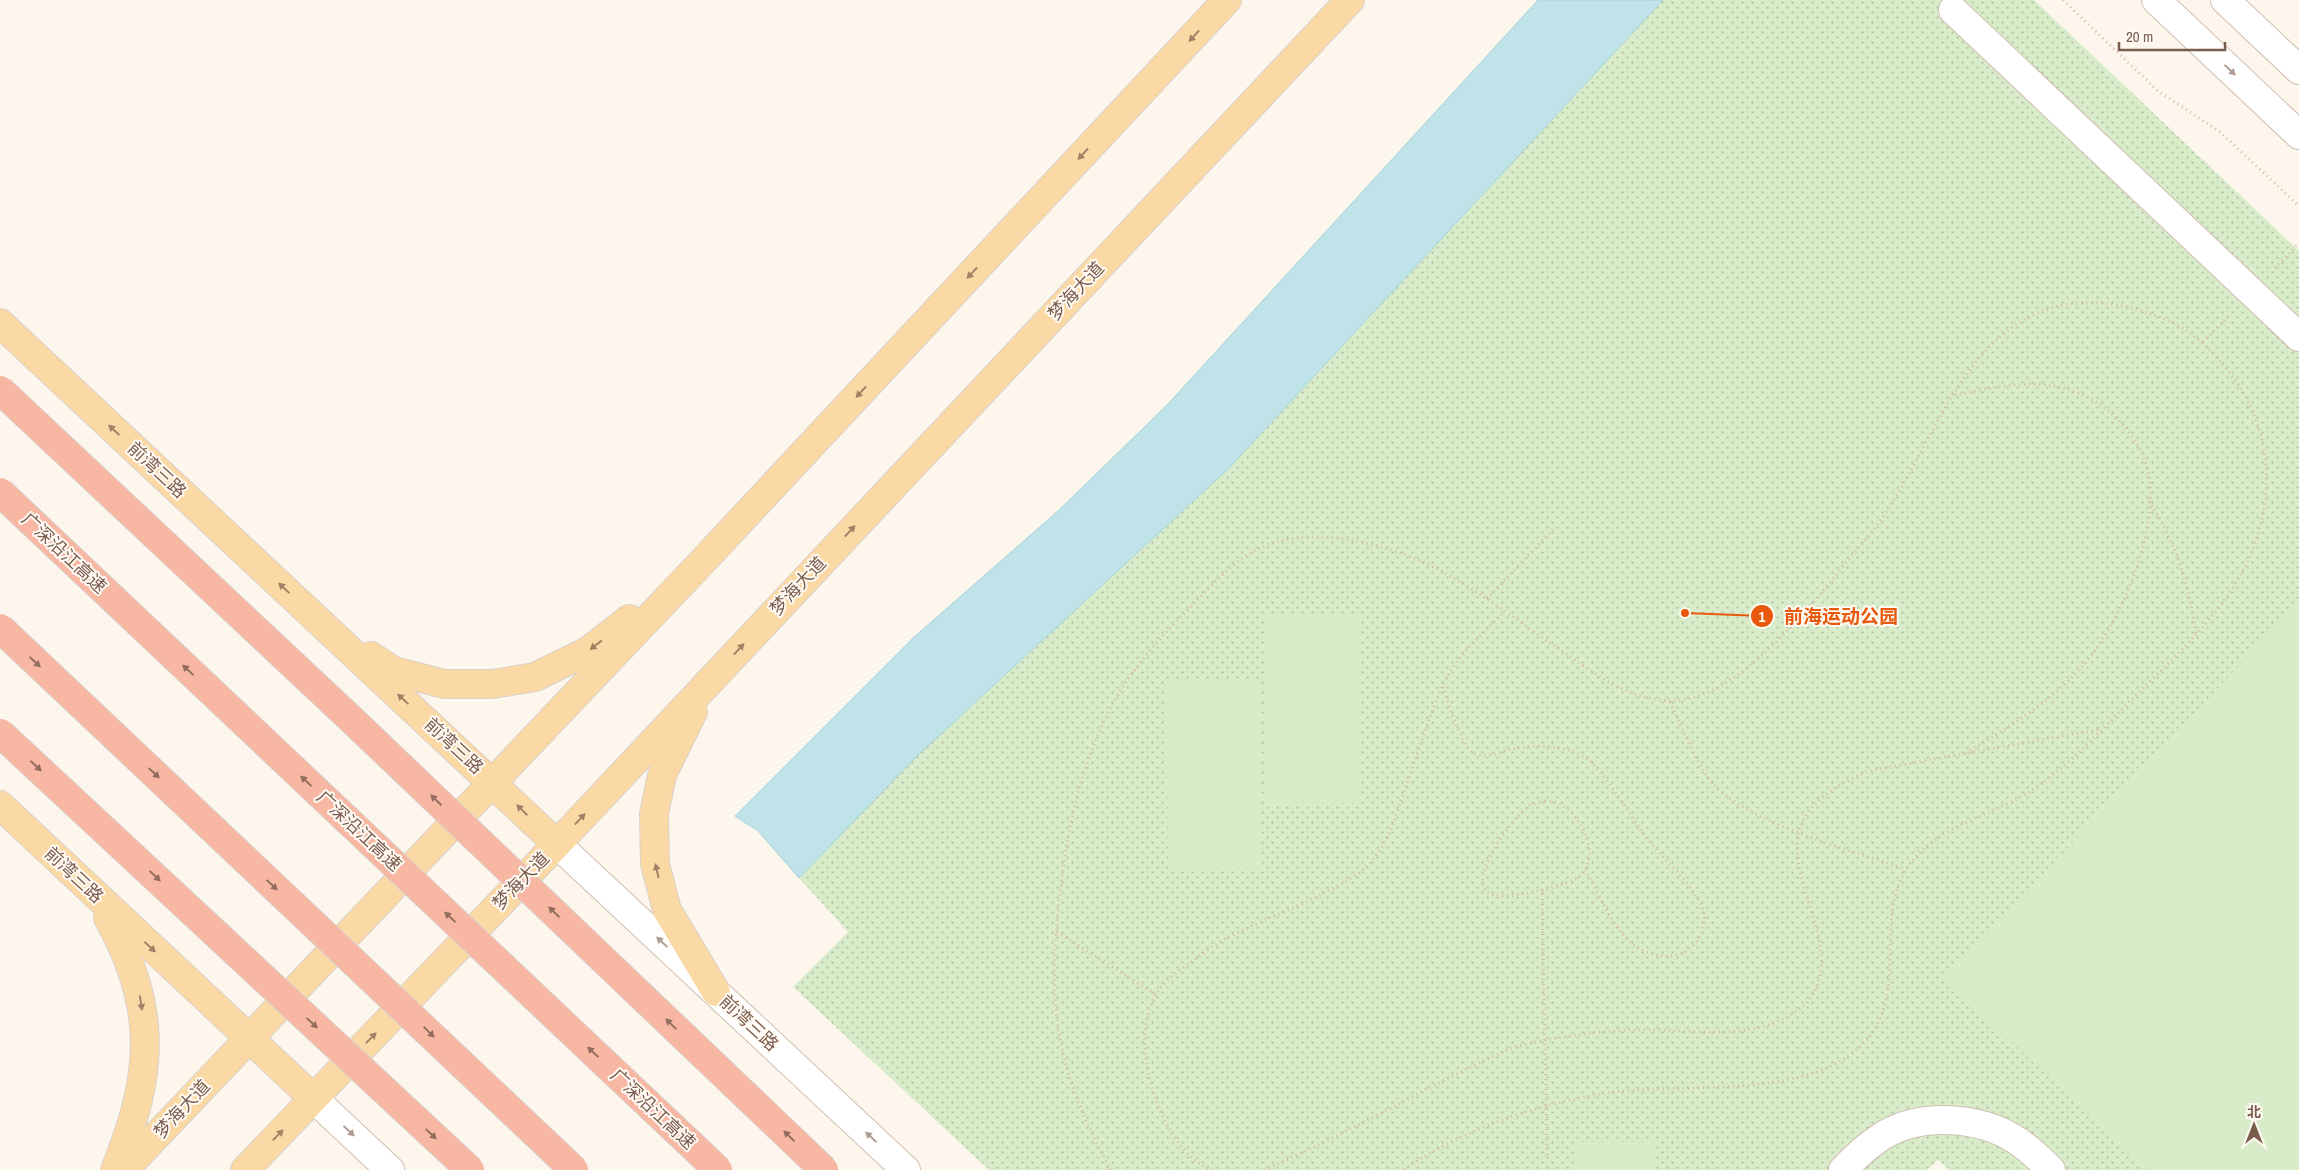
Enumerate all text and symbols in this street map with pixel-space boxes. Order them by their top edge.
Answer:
scale bar [2119,20,2225,52]
text: 20 m [2126,26,2153,47]
one-way arrow [1188,29,1200,41]
one-way arrow [2224,64,2236,76]
one-way arrow [1077,148,1089,160]
street label: 梦海大道 [1042,256,1109,326]
one-way arrow [966,267,978,279]
one-way arrow [855,385,867,397]
one-way arrow [109,424,121,436]
street label: 前湾三路 [122,436,192,503]
street label: 广深沿江高速 [16,507,112,599]
one-way arrow [844,525,856,537]
street label: 梦海大道 [764,551,831,621]
one-way arrow [279,582,291,594]
callout: 前海运动公园 [1749,599,1908,633]
text: 前海运动公园 [1784,603,1898,629]
text: 1 [1759,606,1766,627]
one-way arrow [590,639,603,650]
one-way arrow [733,643,745,655]
one-way arrow [29,656,41,668]
one-way arrow [182,664,194,676]
one-way arrow [398,693,410,705]
street label: 前湾三路 [419,712,489,779]
one-way arrow [29,760,41,772]
one-way arrow [147,767,159,779]
one-way arrow [301,775,313,787]
street label: 广深沿江高速 [311,785,407,877]
one-way arrow [430,794,442,806]
one-way arrow [516,804,528,816]
one-way arrow [574,813,586,825]
street label: 前湾三路 [39,841,109,908]
street label: 梦海大道 [487,846,555,915]
one-way arrow [653,863,661,878]
one-way arrow [148,870,160,882]
one-way arrow [266,879,278,891]
one-way arrow [548,906,560,918]
one-way arrow [444,911,456,923]
one-way arrow [657,936,669,948]
one-way arrow [144,941,157,952]
street label: 前湾三路 [714,989,784,1056]
one-way arrow [137,995,145,1011]
one-way arrow [306,1017,318,1029]
one-way arrow [666,1018,678,1030]
one-way arrow [422,1026,434,1038]
one-way arrow [365,1032,377,1044]
one-way arrow [588,1046,600,1058]
street label: 广深沿江高速 [605,1063,701,1155]
street label: 梦海大道 [148,1074,215,1144]
north arrow [2229,1100,2279,1150]
text: 北 [2247,1103,2261,1121]
one-way arrow [342,1125,354,1137]
one-way arrow [425,1128,437,1140]
one-way arrow [272,1129,284,1141]
one-way arrow [783,1130,795,1142]
one-way arrow [865,1131,877,1143]

